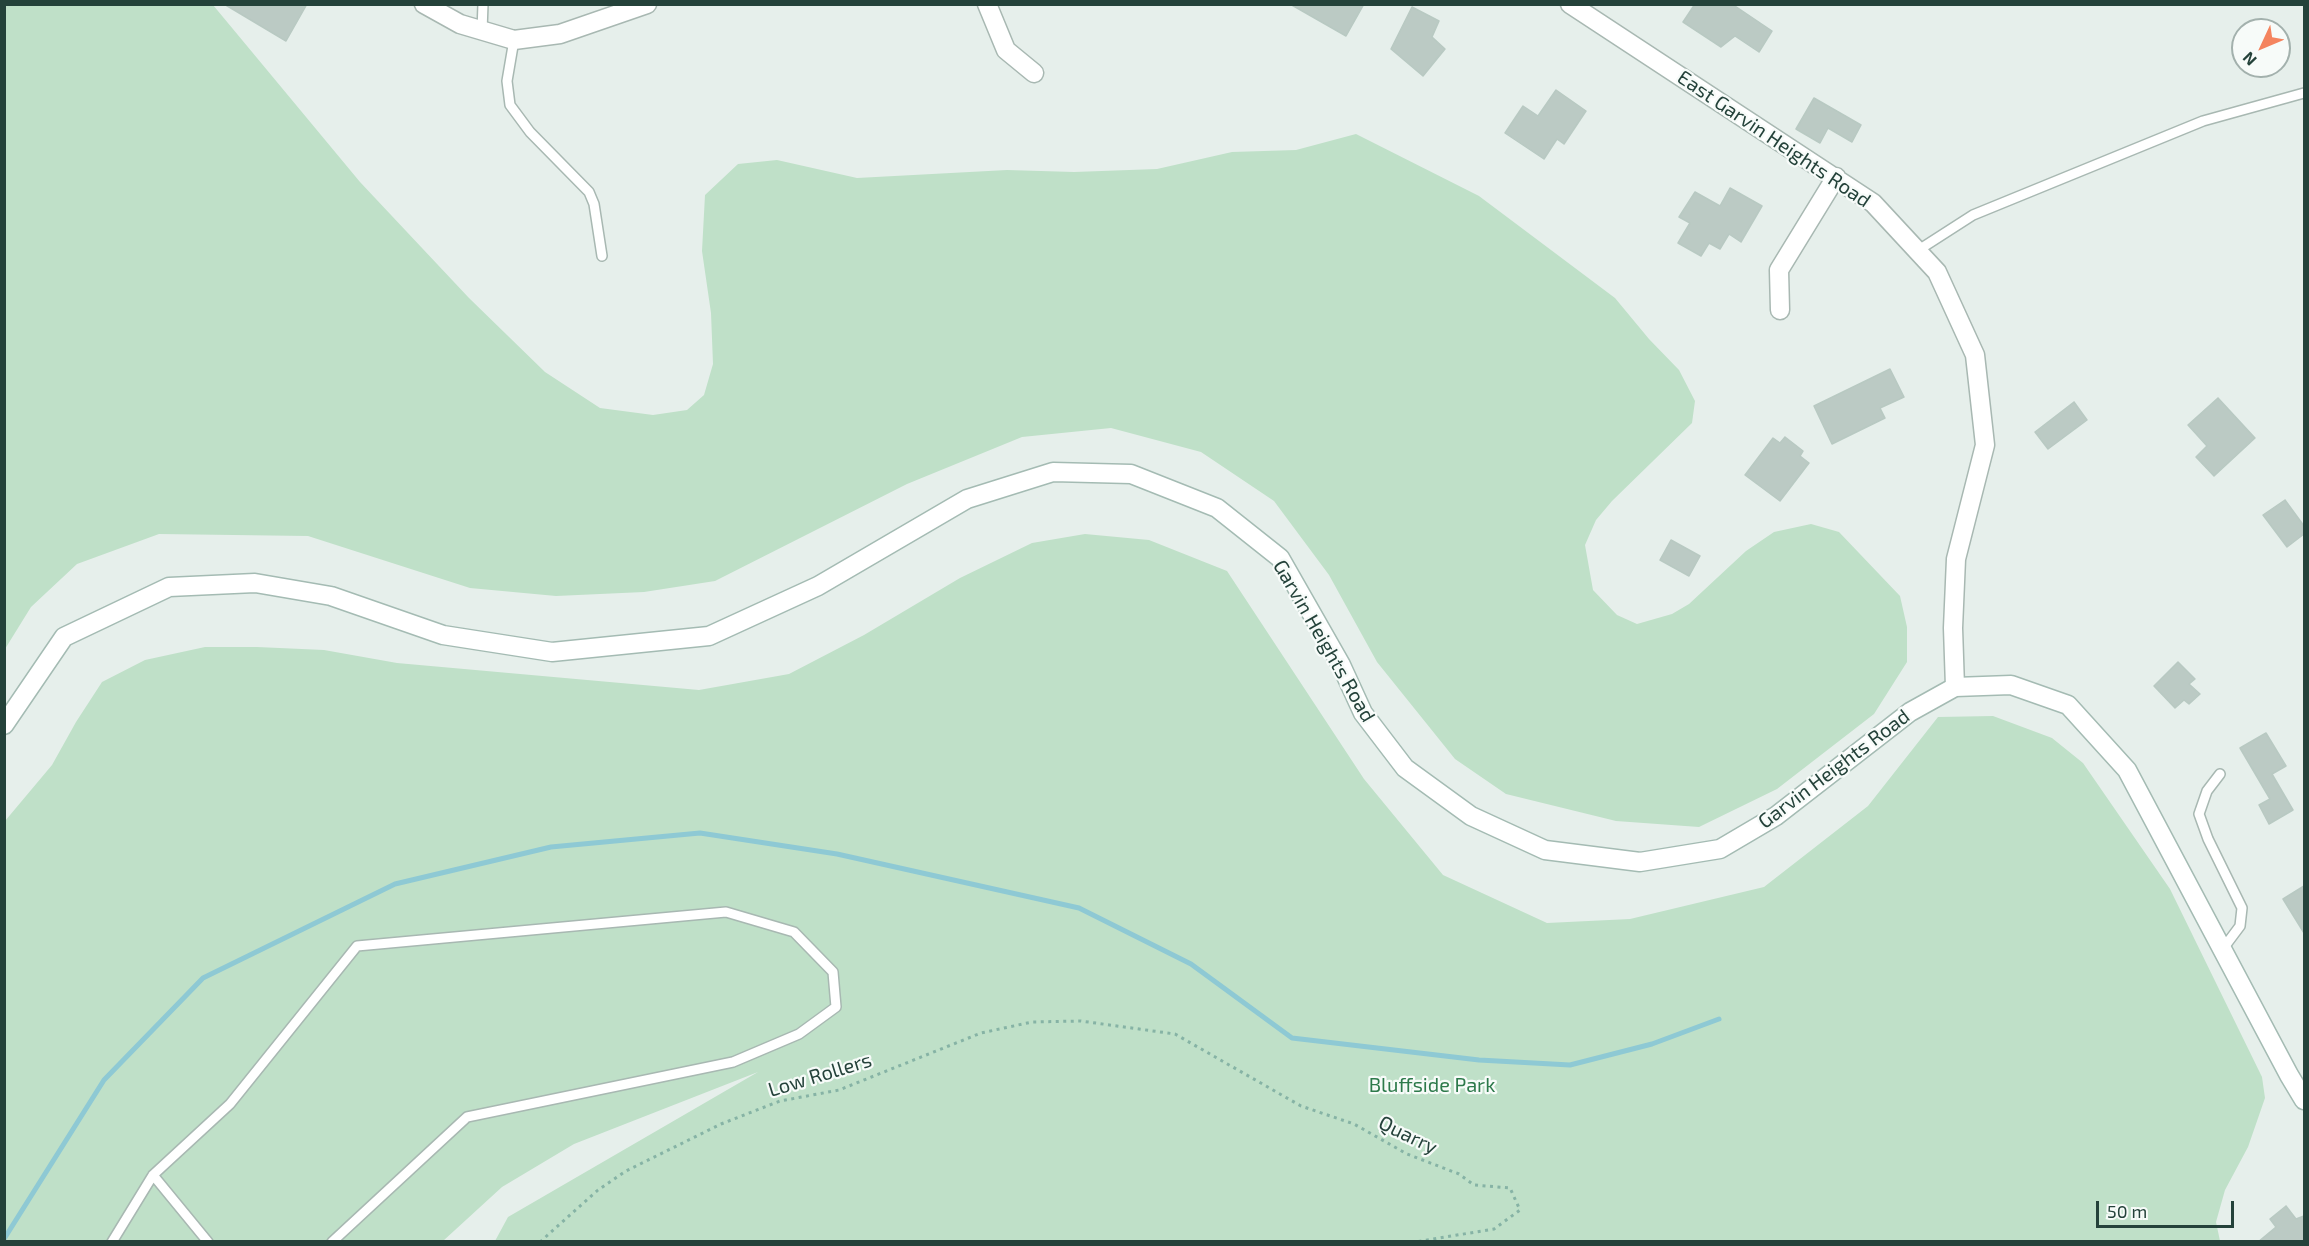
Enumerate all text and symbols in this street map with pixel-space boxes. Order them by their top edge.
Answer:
north arrow [2231,18,2291,78]
text: N [2238,49,2260,70]
street label: East Garvin Heights Road [1673,65,1875,213]
street label: Garvin Heights Road [1268,556,1380,726]
street label: Garvin Heights Road [1754,704,1914,834]
street label: Low Rollers [765,1048,875,1102]
park label: Bluffside Park [1369,1073,1495,1097]
street label: Quarry [1375,1111,1441,1159]
scale bar [2099,1189,2237,1227]
text: 50 m [2107,1200,2147,1222]

